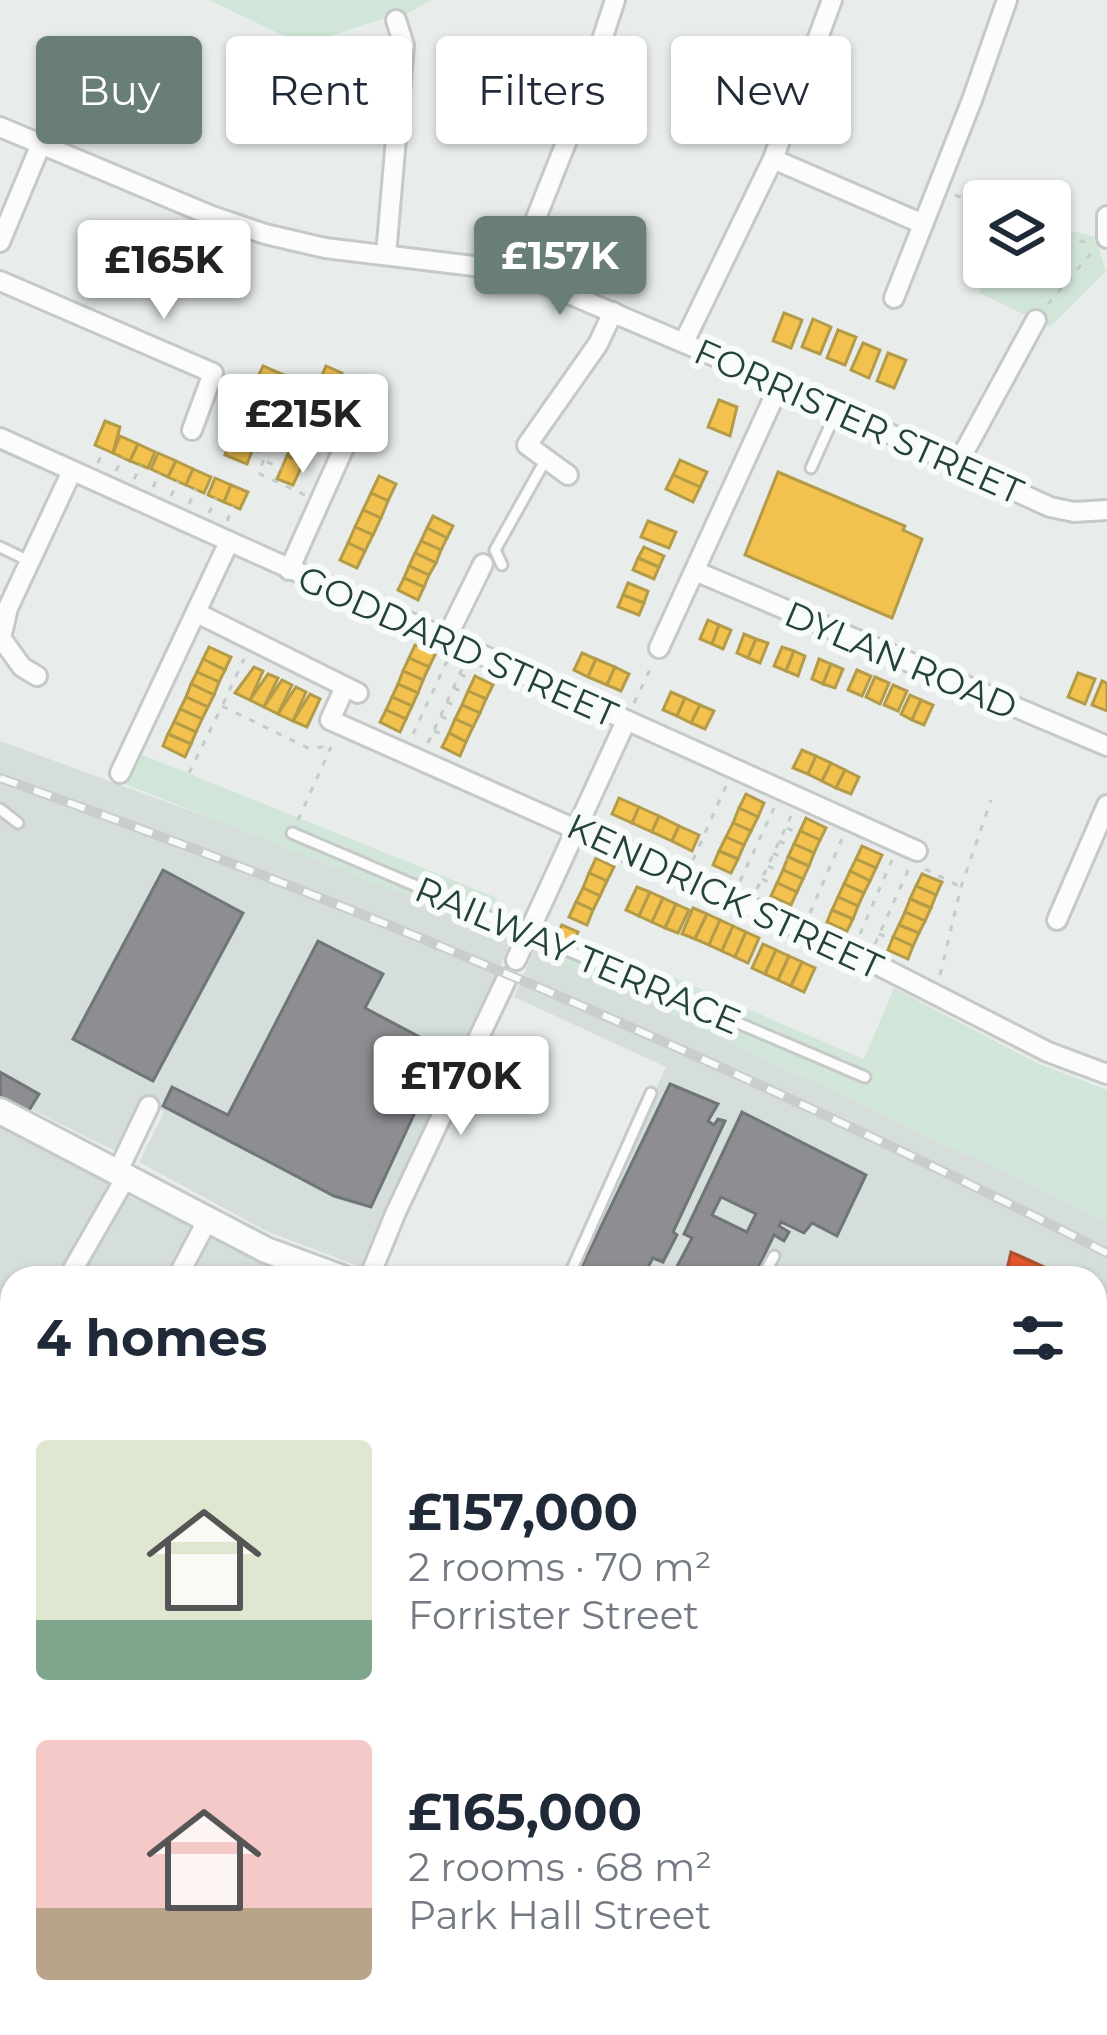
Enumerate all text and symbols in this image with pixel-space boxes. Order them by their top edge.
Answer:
chip: Buy [36,36,202,144]
chip: Rent [226,36,412,144]
chip: Filters [436,36,647,144]
chip: New [671,36,851,144]
map controls [963,180,1071,288]
button: layers [963,180,1071,288]
pin: £157K [476,216,644,318]
pin: £165K [80,220,248,322]
text: £157K [501,231,619,279]
text: £165K [105,235,223,283]
street label: FORRISTER STREET [688,329,1030,513]
pin: £215K [219,374,387,476]
text: £215K [245,389,361,437]
street label: GODDARD STREET [291,556,625,736]
street label: DYLAN ROAD [778,591,1024,729]
street label: KENDRICK STREET [560,803,890,989]
street label: RAILWAY TERRACE [409,867,747,1043]
pin: £170K [377,1036,545,1138]
text: £170K [401,1051,521,1099]
icon: filters [1005,1305,1071,1371]
text: 4 homes [36,1307,267,1369]
text: £157,000 [408,1481,638,1543]
icon: home [132,1488,276,1632]
text: 2 rooms · 70 m² [408,1543,711,1591]
text: Forrister Street [408,1591,699,1639]
text: £165,000 [408,1781,642,1843]
icon: home [132,1788,276,1932]
text: 2 rooms · 68 m² [408,1843,712,1891]
text: Park Hall Street [408,1891,711,1939]

